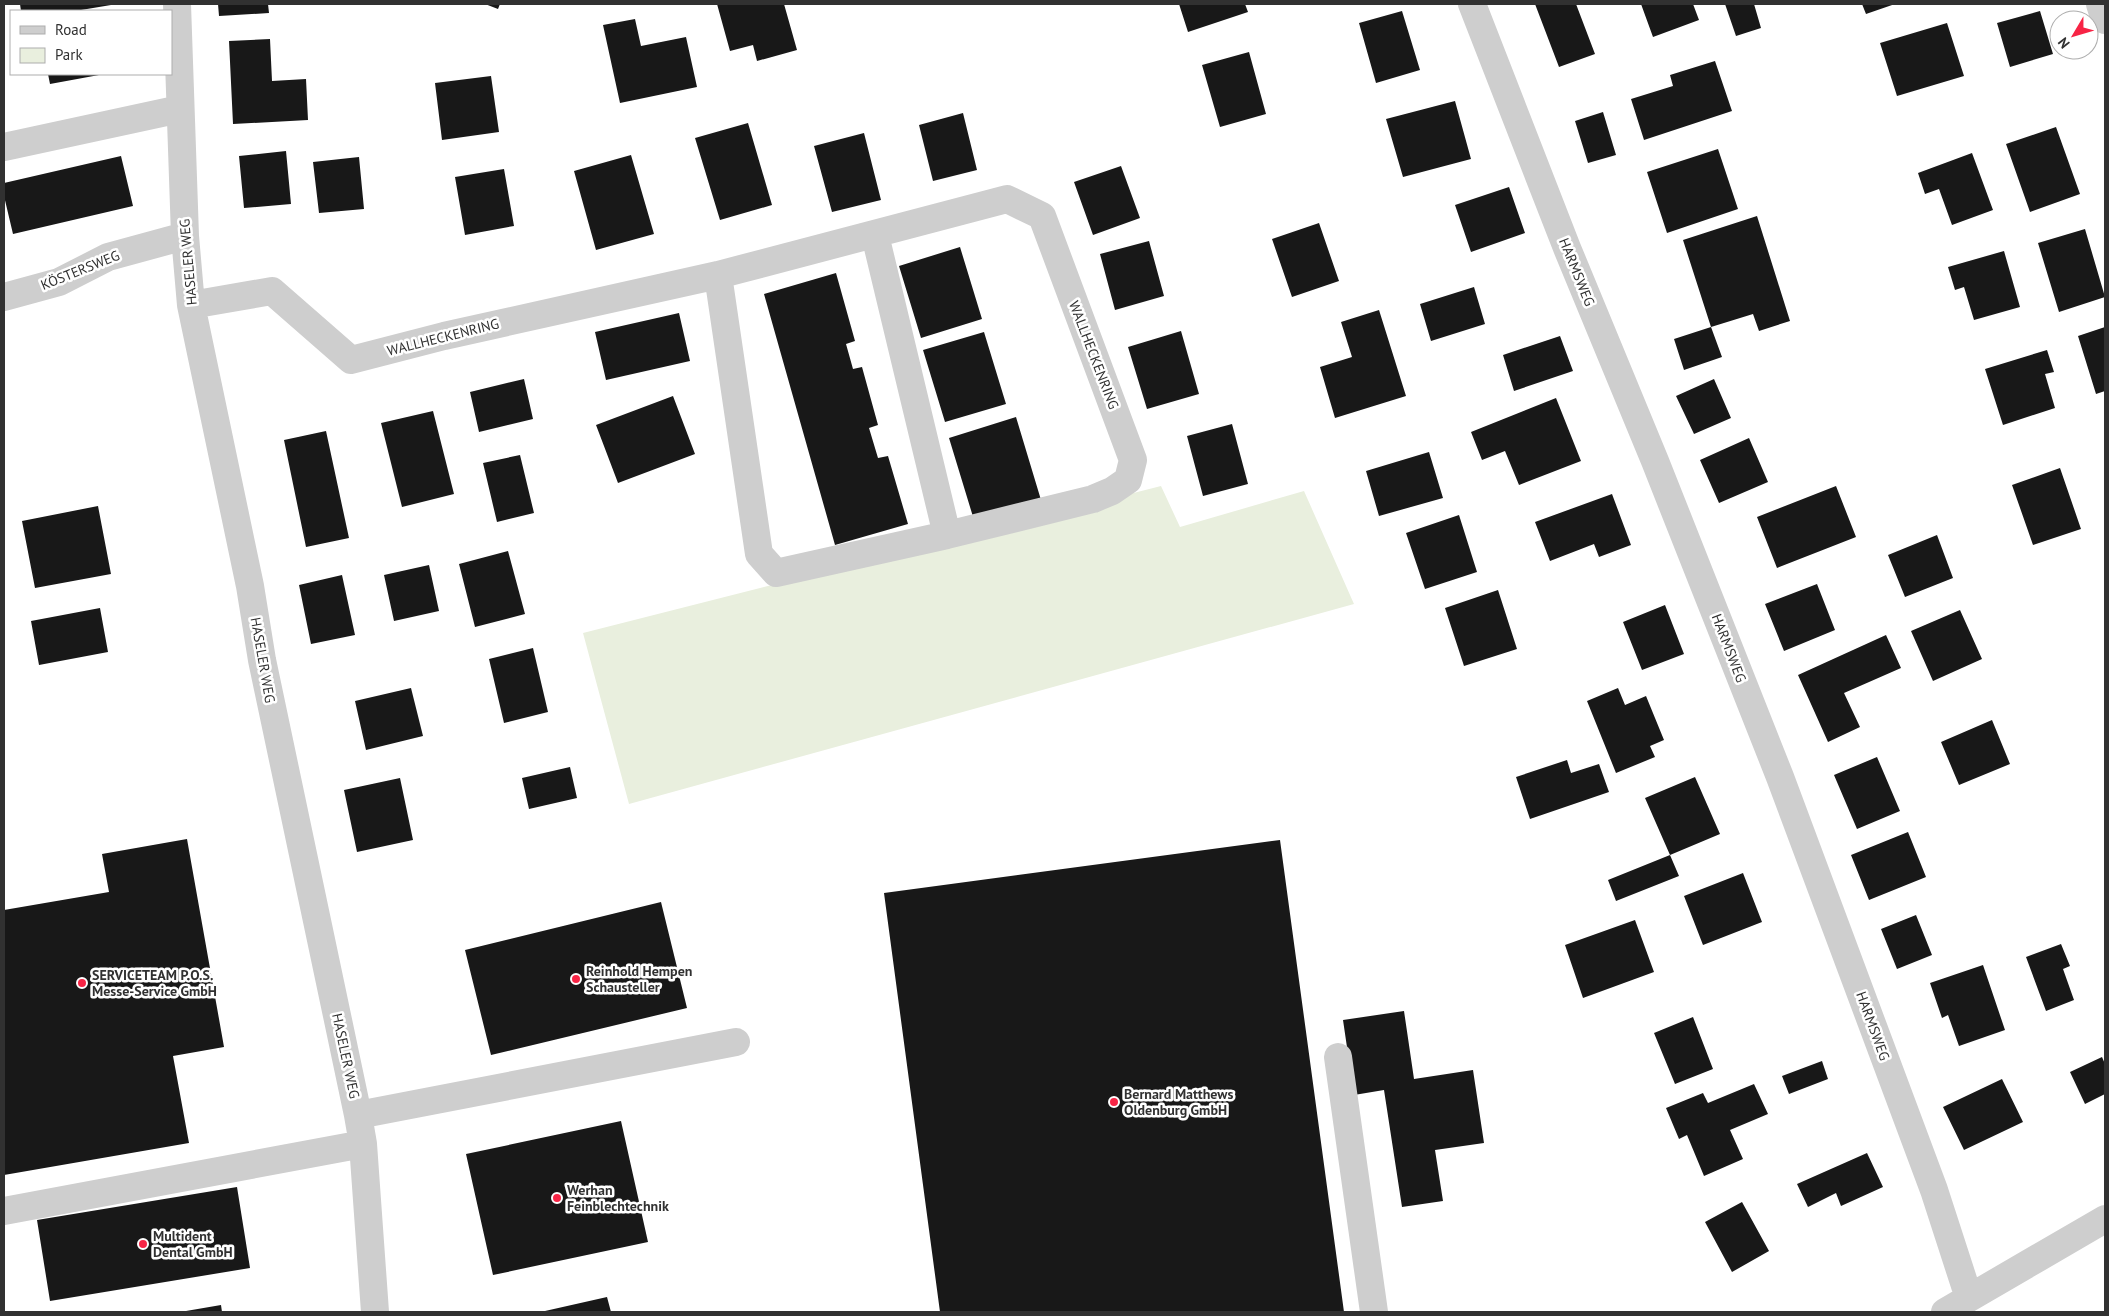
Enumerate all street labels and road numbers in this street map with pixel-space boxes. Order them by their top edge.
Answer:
street label: HASELER WEG [175,218,201,306]
street label: HARMSWEG [1555,235,1599,309]
street label: KÖSTERSWEG [38,246,122,294]
street label: WALLHECKENRING [1065,298,1123,412]
street label: WALLHECKENRING [385,314,501,360]
street label: HARMSWEG [1708,611,1750,685]
street label: HASELER WEG [247,616,279,704]
street label: HARMSWEG [1852,989,1894,1063]
street label: HASELER WEG [328,1012,364,1100]

